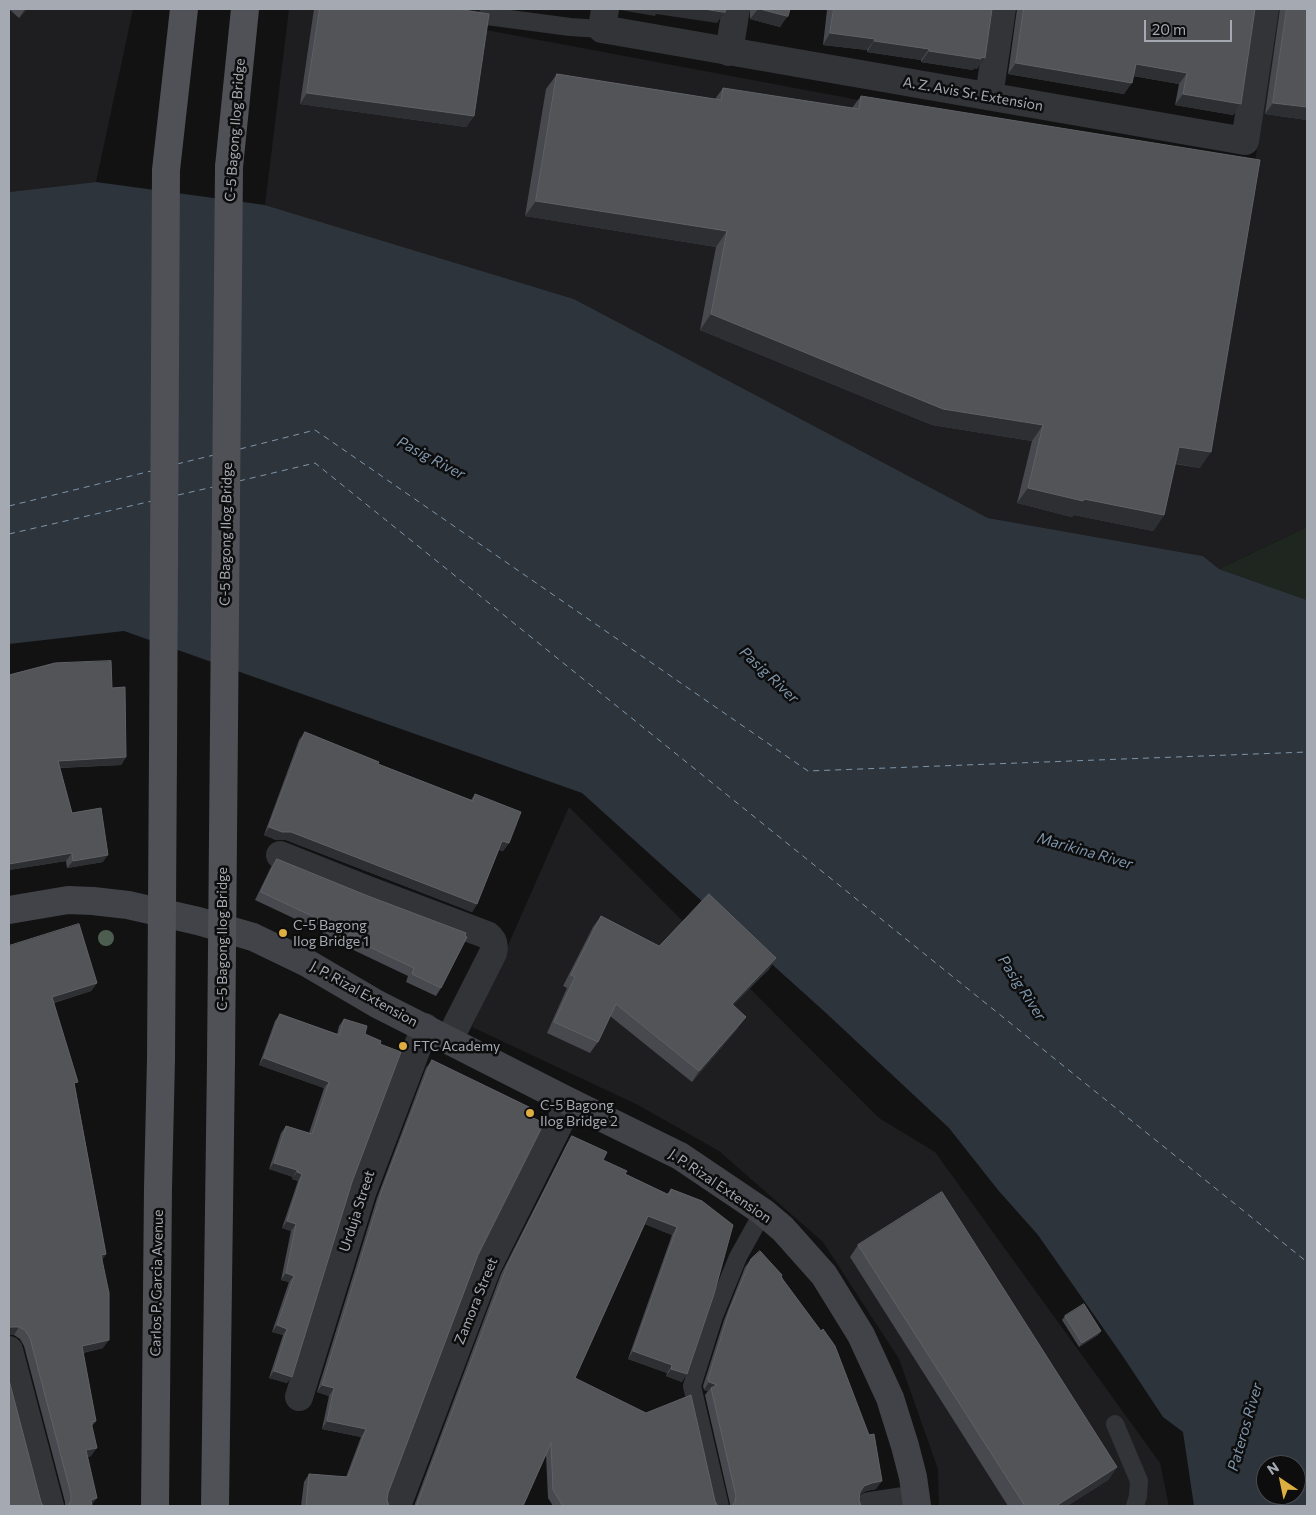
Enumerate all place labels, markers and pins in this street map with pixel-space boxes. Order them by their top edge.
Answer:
place label: C-5 Bagong Ilog Bridge 1 [293,917,369,950]
marker: C-5 Bagong Ilog Bridge 1 [277,927,289,939]
place label: FTC Academy [413,1038,500,1054]
marker: FTC Academy [397,1040,409,1052]
place label: C-5 Bagong Ilog Bridge 2 [540,1097,618,1130]
marker: C-5 Bagong Ilog Bridge 2 [524,1107,536,1119]

